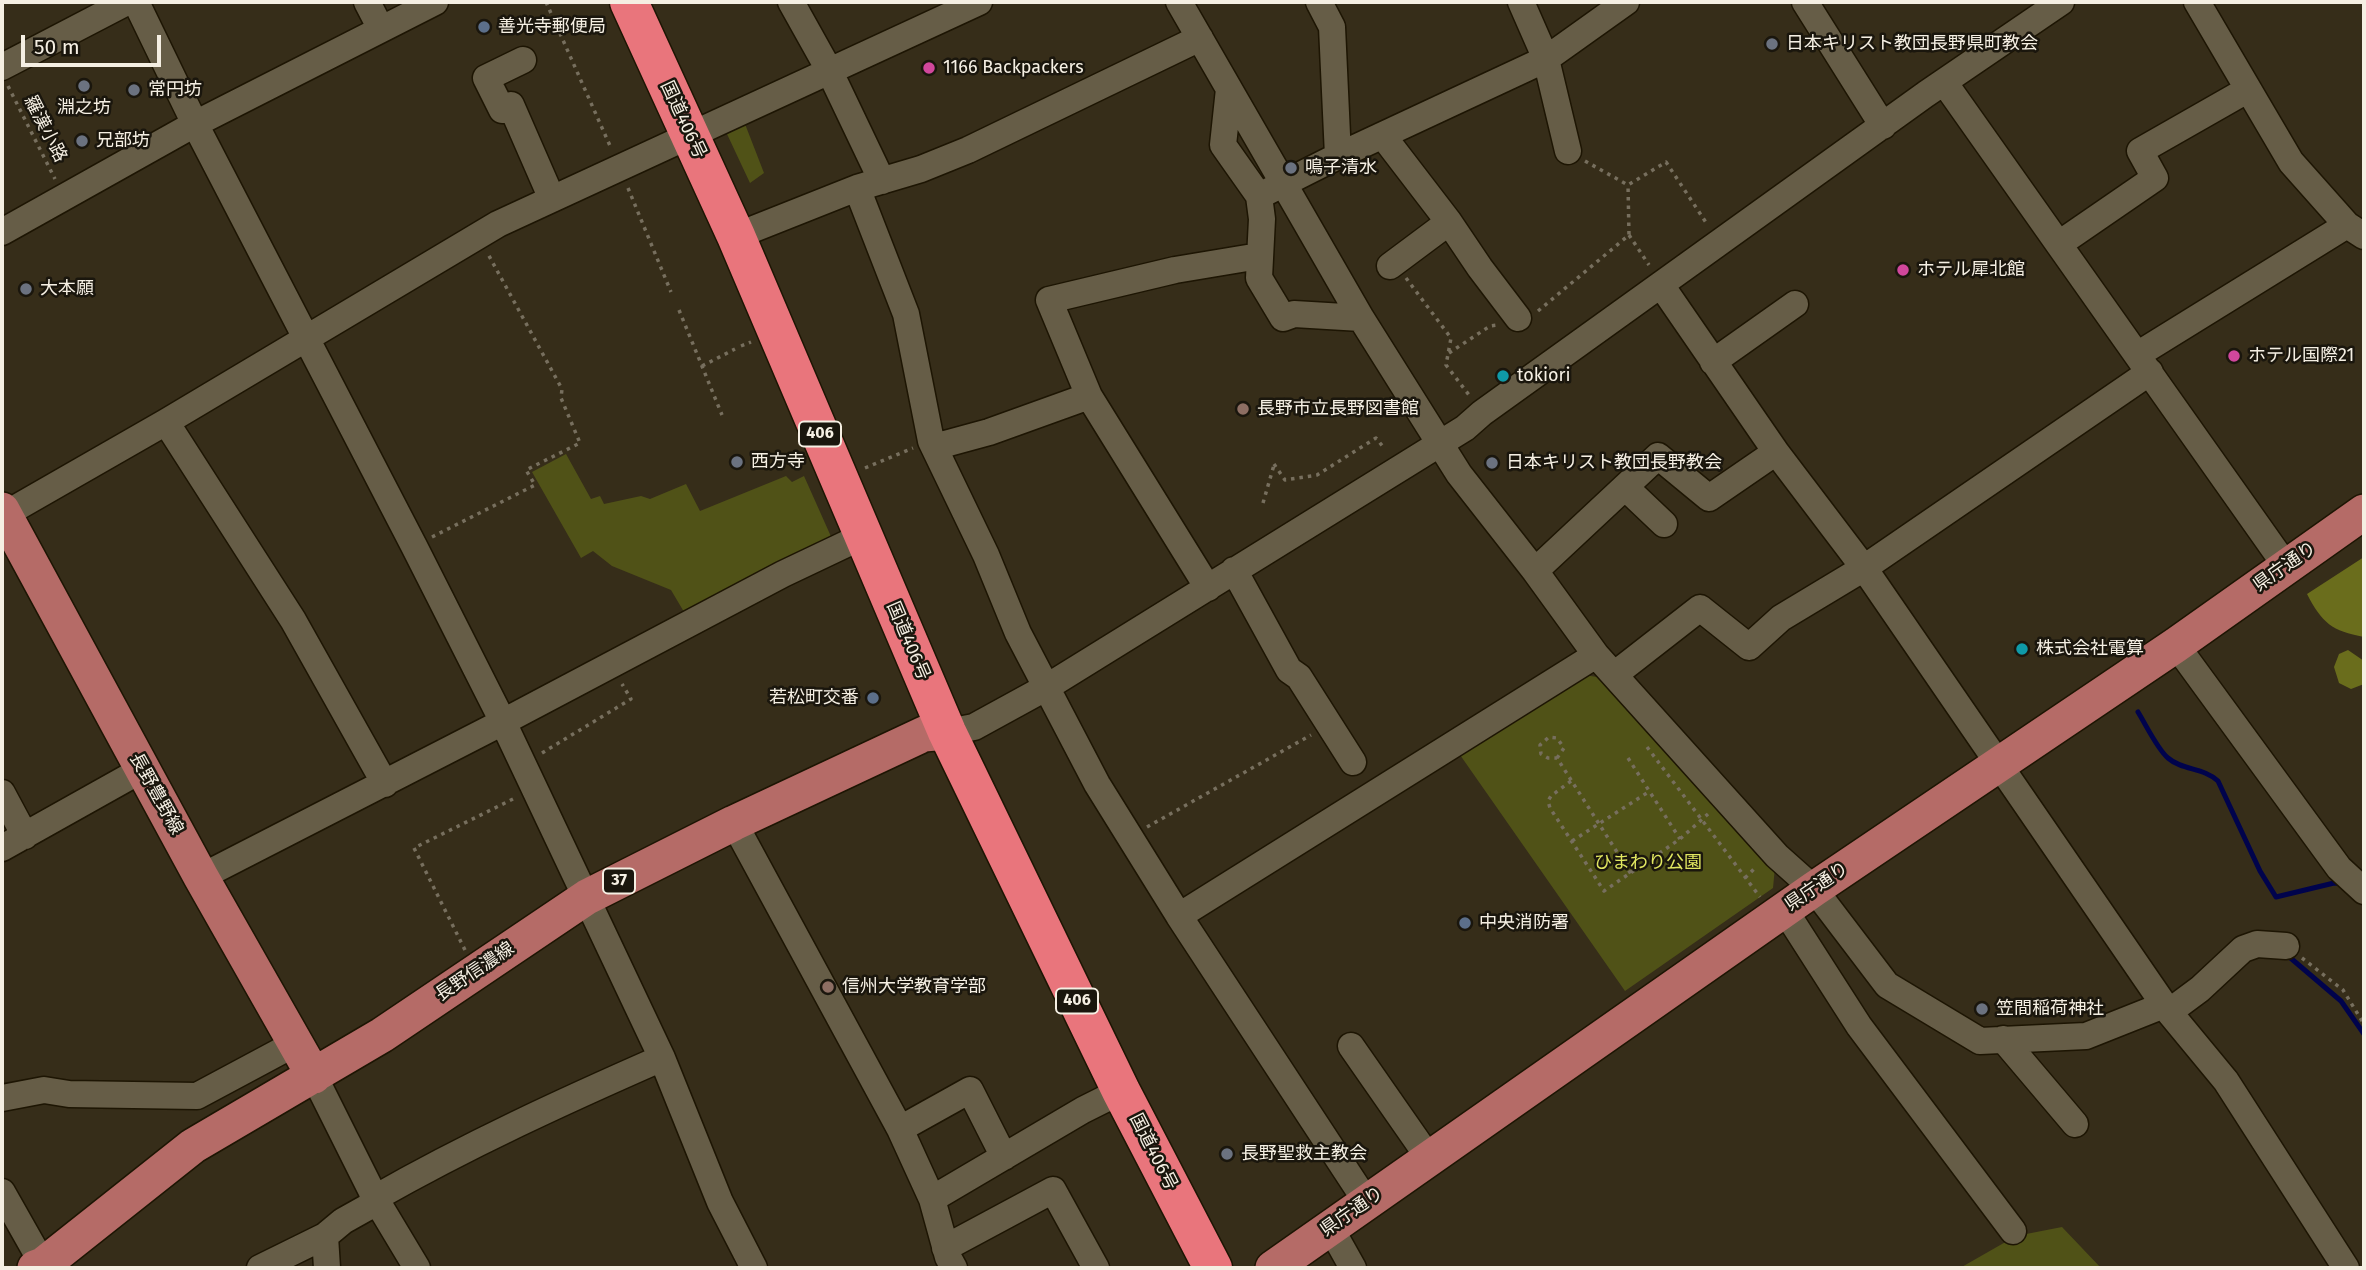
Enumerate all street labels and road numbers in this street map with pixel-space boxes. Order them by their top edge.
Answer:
street label: 国道406号 [656,78,710,162]
street label: 羅漢小路 [19,92,71,166]
road number: 406 [799,422,841,446]
street label: 県庁通り [2249,538,2321,596]
street label: 国道406号 [882,598,934,684]
street label: 長野豊野線 [125,749,187,839]
street label: 県庁通り [1781,858,1853,916]
road number: 37 [603,868,635,894]
street label: 長野信濃線 [432,938,518,1006]
road number: 406 [1056,988,1098,1014]
street label: 国道406号 [1124,1110,1182,1194]
street label: 県庁通り [1316,1183,1388,1241]

